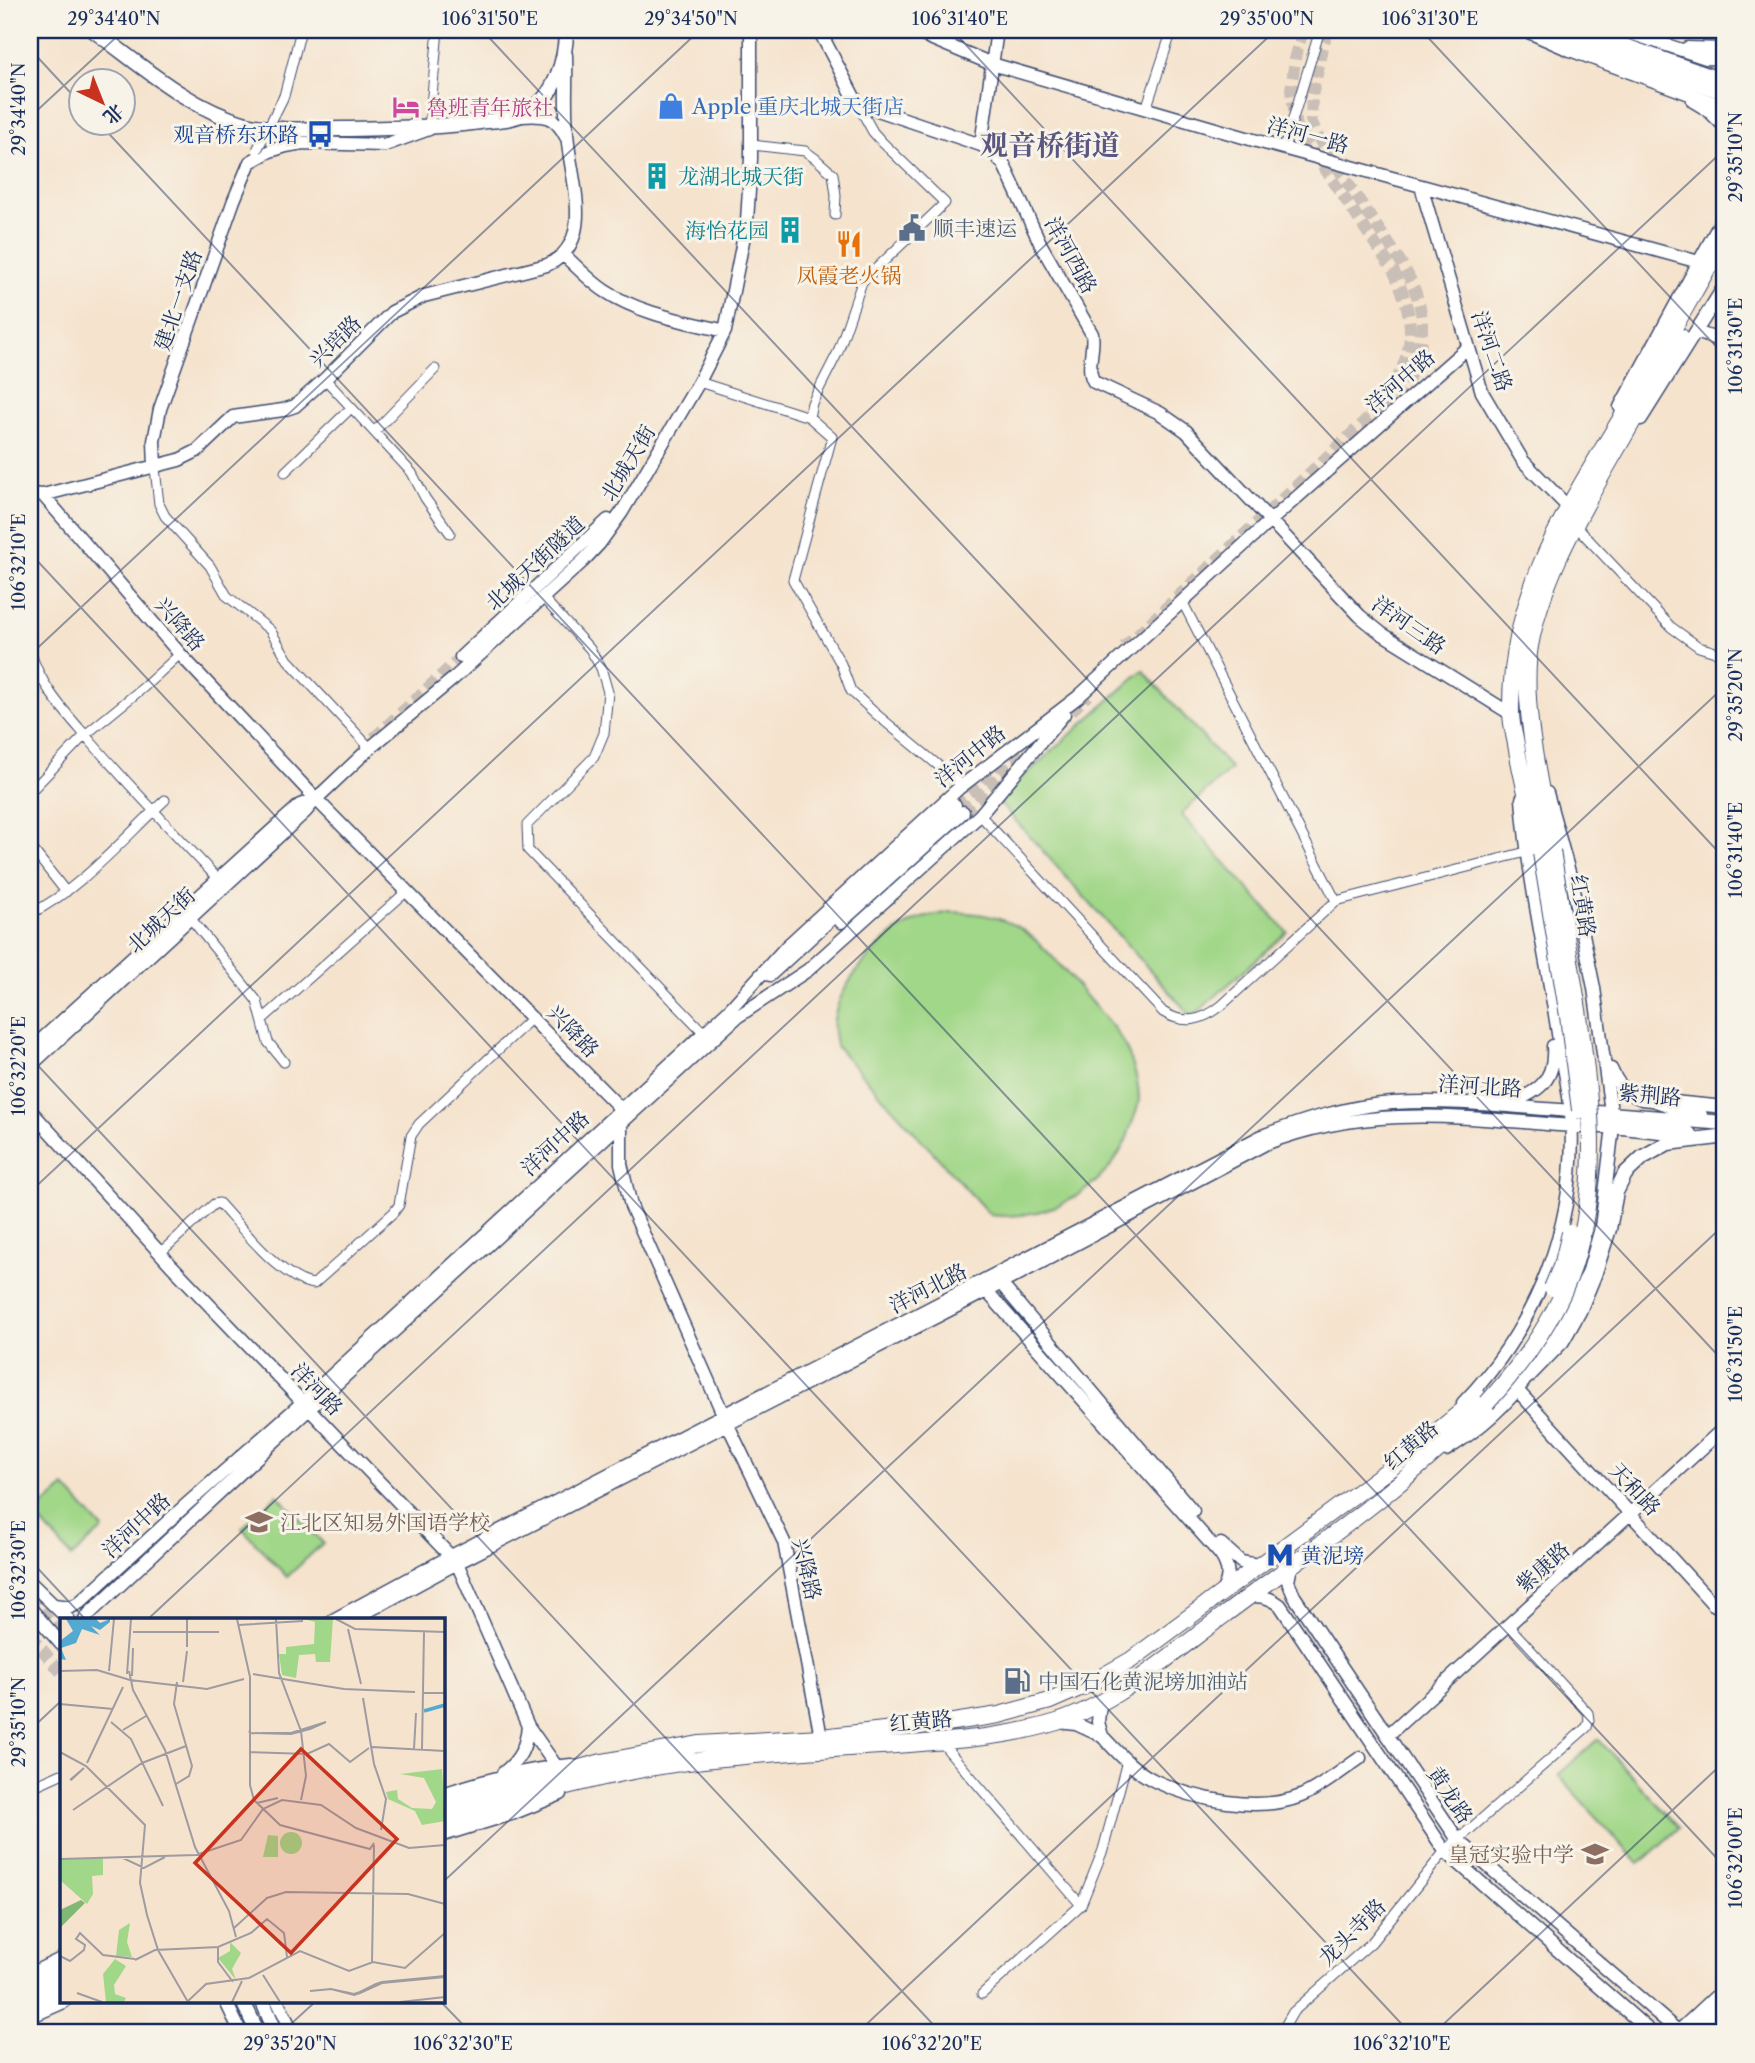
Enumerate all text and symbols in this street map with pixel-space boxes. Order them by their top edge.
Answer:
text: 29°34'40"N [67,8,161,30]
text: 106°31'50"E [442,8,538,30]
text: 29°34'50"N [644,8,738,30]
text: 106°31'40"E [912,8,1008,30]
text: 29°35'00"N [1220,8,1315,30]
text: 106°31'30"E [1382,8,1478,30]
text: 29°34'40"N [8,62,30,156]
north arrow [66,66,136,136]
shop icon: Apple 重庆北城天街店 [656,91,686,121]
hotel icon: 魯班青年旅社 [391,92,421,122]
place label: Apple 重庆北城天街店 [691,94,904,119]
place label: 魯班青年旅社 [427,95,553,120]
text: 北 [98,99,128,129]
text: 29°35'10"N [1725,111,1747,202]
street label: 洋河一路 [1264,112,1352,158]
bus stop icon: 观音桥东环路 [305,119,335,149]
place label: 观音桥东环路 [173,122,299,147]
district label: 观音桥街道 [980,128,1120,162]
building icon: 龙湖北城天街 [642,161,672,191]
place label: 龙湖北城天街 [678,164,804,189]
street label: 洋河西路 [1040,212,1102,298]
public building icon: 顺丰速运 [897,213,927,243]
building icon: 海怡花园 [775,215,805,245]
place label: 顺丰速运 [933,216,1017,241]
place label: 海怡花园 [685,218,769,243]
restaurant icon: 凤霞老火锅 [834,229,864,259]
street label: 建北一支路 [149,246,207,354]
place label: 凤霞老火锅 [797,263,902,288]
text: 106°31'30"E [1725,298,1747,394]
street label: 洋河二路 [1467,307,1517,395]
street label: 兴培路 [304,310,366,372]
street label: 洋河中路 [1360,344,1440,418]
street label: 北城天街 [596,421,660,505]
street label: 北城天街隧道 [480,511,590,615]
text: 106°32'10"E [8,513,30,611]
street label: 洋河三路 [1367,591,1451,659]
street label: 兴降路 [150,592,210,656]
text: 29°35'20"N [1725,648,1747,742]
street label: 洋河中路 [929,720,1011,792]
text: 106°31'40"E [1725,802,1747,898]
street label: 红黄路 [1566,873,1600,939]
street label: 北城天街 [122,882,200,958]
street label: 兴降路 [542,1000,604,1062]
text: 106°32'20"E [8,1016,30,1116]
street label: 洋河北路 [1437,1071,1523,1101]
street label: 紫荆路 [1618,1080,1682,1110]
street label: 洋河中路 [516,1105,594,1181]
street label: 洋河北路 [885,1258,971,1318]
text: 106°31'50"E [1725,1306,1747,1402]
street label: 洋河路 [286,1358,348,1420]
street label: 红黄路 [1379,1415,1443,1475]
street label: 天和路 [1604,1457,1666,1521]
street label: 洋河中路 [97,1487,175,1563]
school or university icon: 江北区知易外国语学校 [244,1507,274,1537]
place label: 江北区知易外国语学校 [280,1510,490,1535]
text: 106°32'30"E [8,1520,30,1620]
street label: 兴降路 [788,1535,826,1603]
street label: 紫康路 [1511,1537,1575,1597]
metro station icon: 黄泥塝 [1265,1540,1295,1570]
place label: 黄泥塝 [1301,1543,1364,1568]
inset map [60,1618,444,2004]
fuel station icon: 中国石化黄泥塝加油站 [1002,1666,1032,1696]
place label: 中国石化黄泥塝加油站 [1038,1669,1248,1694]
text: 29°35'10"N [8,1676,30,1767]
street label: 红黄路 [889,1706,953,1736]
street label: 黄龙路 [1422,1762,1478,1828]
text: 106°32'00"E [1725,1807,1747,1909]
school or university icon: 皇冠实验中学 [1580,1839,1610,1869]
place label: 皇冠实验中学 [1448,1842,1574,1867]
street label: 龙头寺路 [1313,1893,1391,1971]
text: 29°35'20"N [243,2033,337,2055]
text: 106°32'30"E [413,2033,513,2055]
text: 106°32'20"E [882,2033,982,2055]
text: 106°32'10"E [1353,2033,1451,2055]

